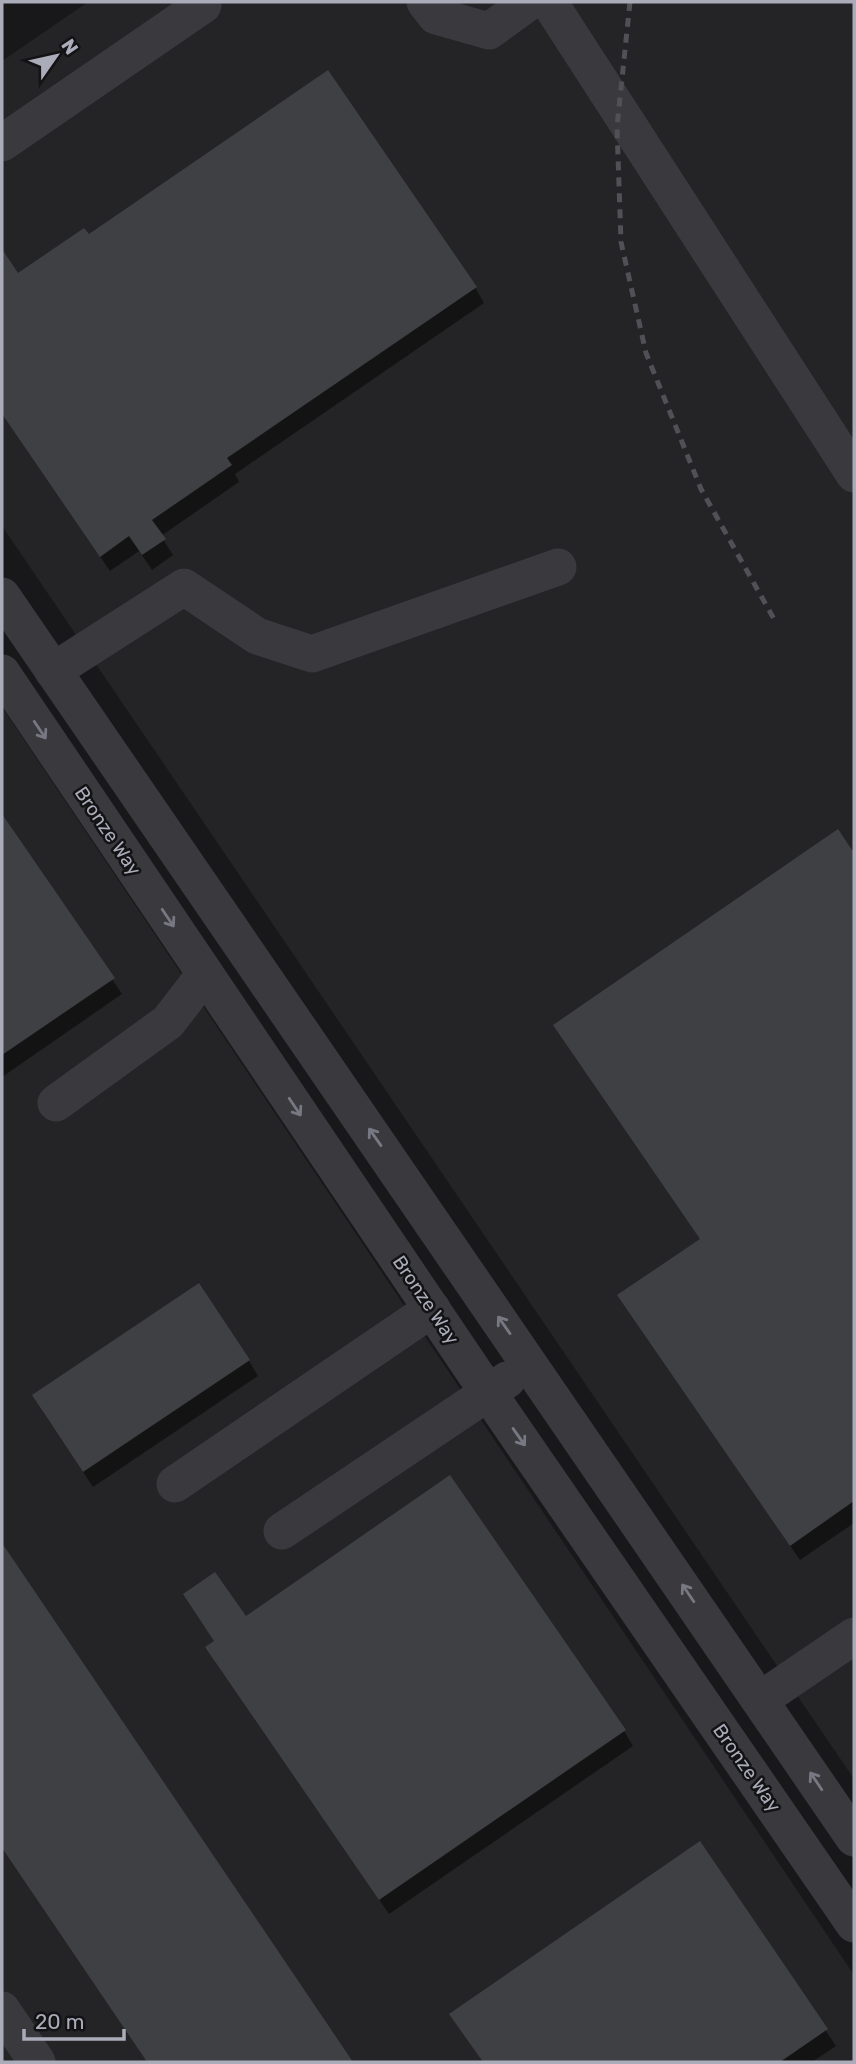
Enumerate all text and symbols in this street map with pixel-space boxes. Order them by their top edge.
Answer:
north arrow [21,21,91,91]
text: N [56,35,83,59]
one-way arrow [33,720,47,739]
street label: Bronze Way [70,782,146,880]
one-way arrow [160,908,175,927]
one-way arrow [288,1096,302,1116]
one-way arrow [368,1128,382,1148]
street label: Bronze Way [388,1251,464,1349]
one-way arrow [497,1316,511,1335]
one-way arrow [512,1427,526,1446]
one-way arrow [680,1584,694,1604]
street label: Bronze Way [708,1720,786,1816]
one-way arrow [809,1772,823,1791]
scale bar [24,1997,124,2041]
text: 20 m [35,2009,84,2034]

